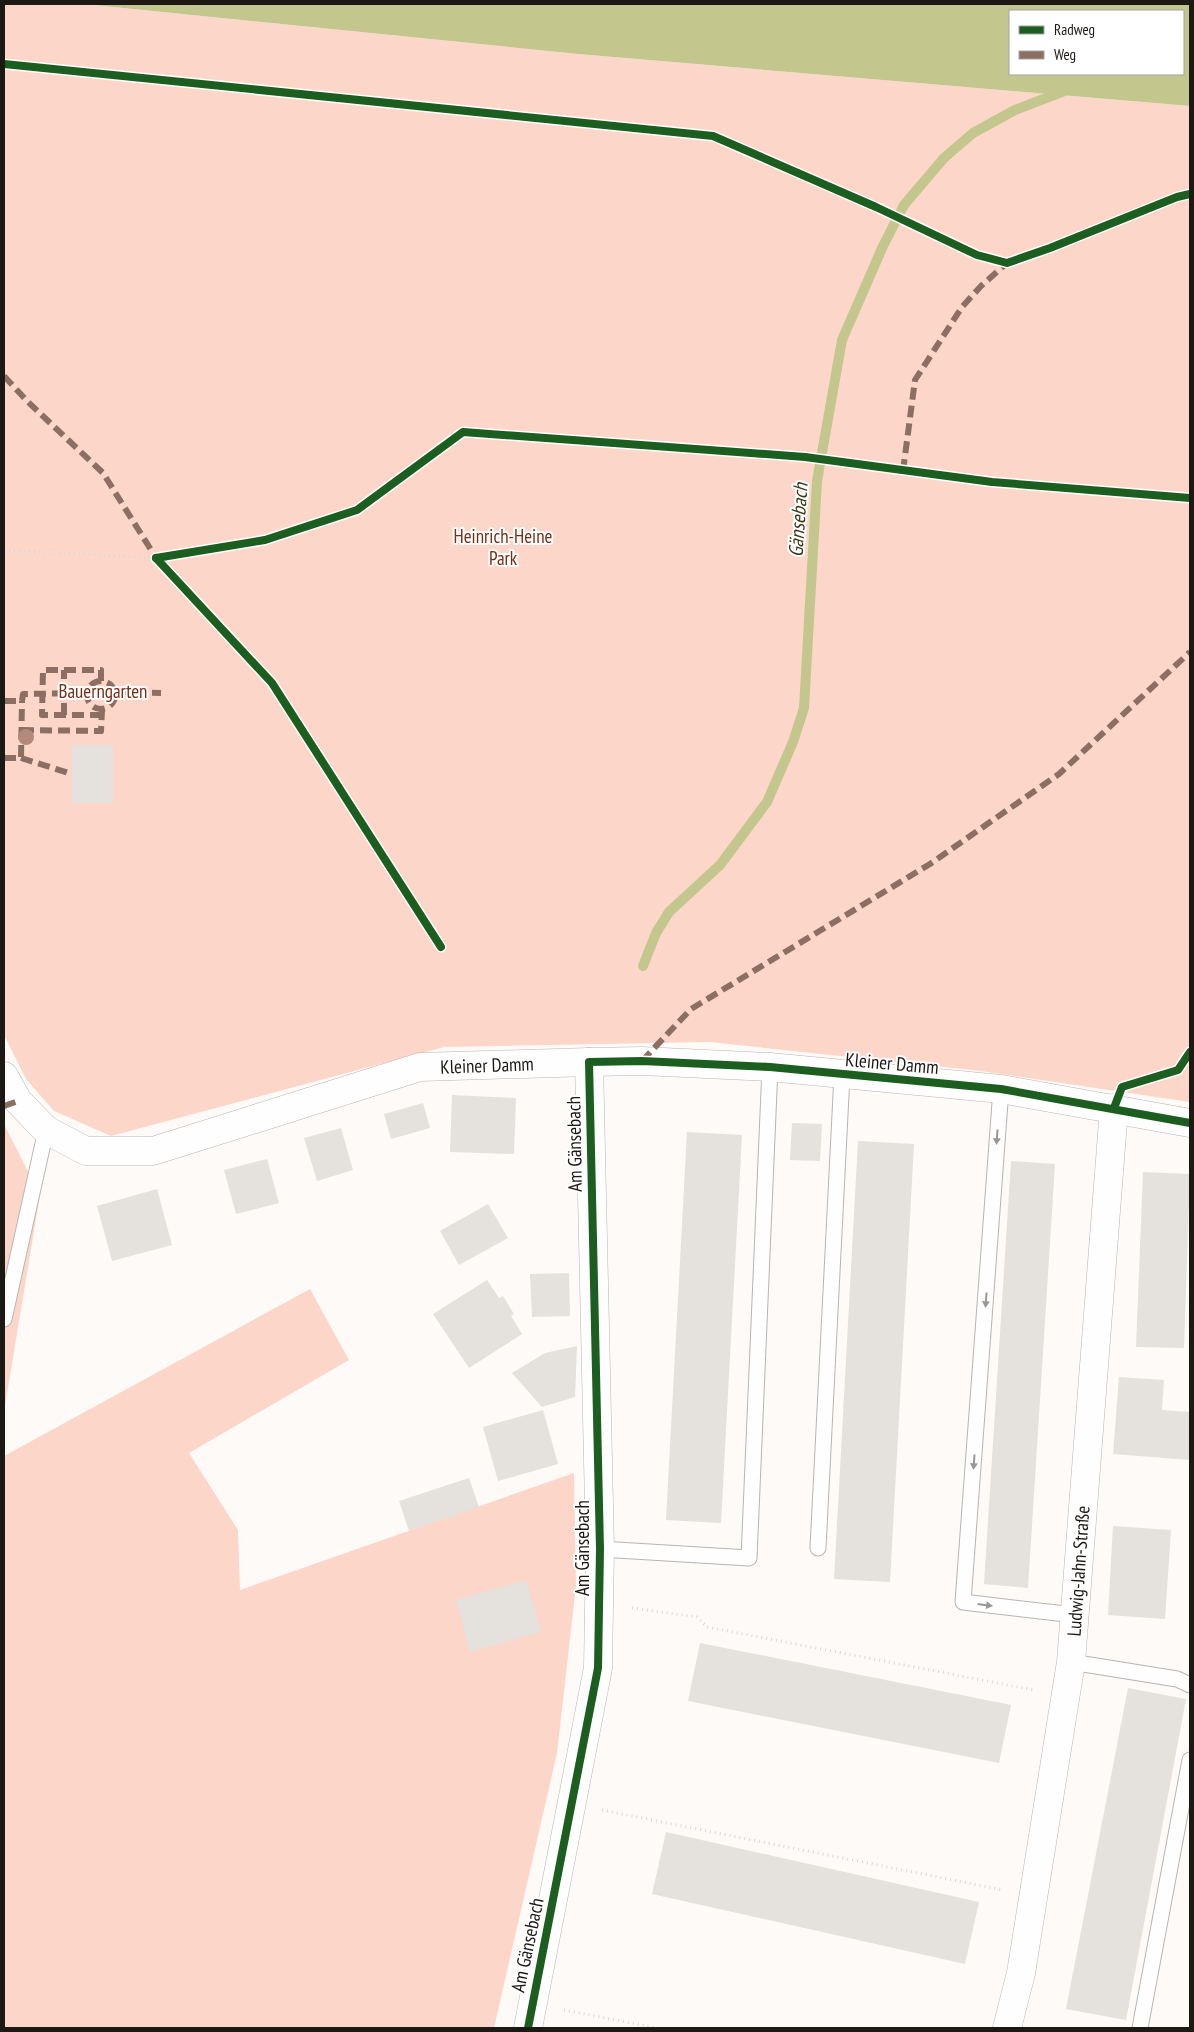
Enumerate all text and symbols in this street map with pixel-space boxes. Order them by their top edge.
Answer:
legend [1009,10,1184,75]
text: Radweg [1054,20,1095,39]
text: Weg [1054,45,1076,64]
water label: Gänsebach [782,481,814,558]
park label: Heinrich-Heine Park [454,524,553,570]
park label: Bauerngarten [59,679,147,703]
street label: Kleiner Damm [844,1047,940,1079]
street label: Kleiner Damm [440,1051,534,1079]
street label: Am Gänsebach [561,1096,587,1192]
one-way arrow [993,1130,1001,1146]
one-way arrow [981,1292,989,1308]
one-way arrow [969,1454,977,1470]
street label: Am Gänsebach [570,1500,594,1596]
street label: Ludwig-Jahn-Straße [1061,1505,1095,1637]
one-way arrow [977,1601,993,1609]
street label: Am Gänsebach [505,1896,549,1994]

